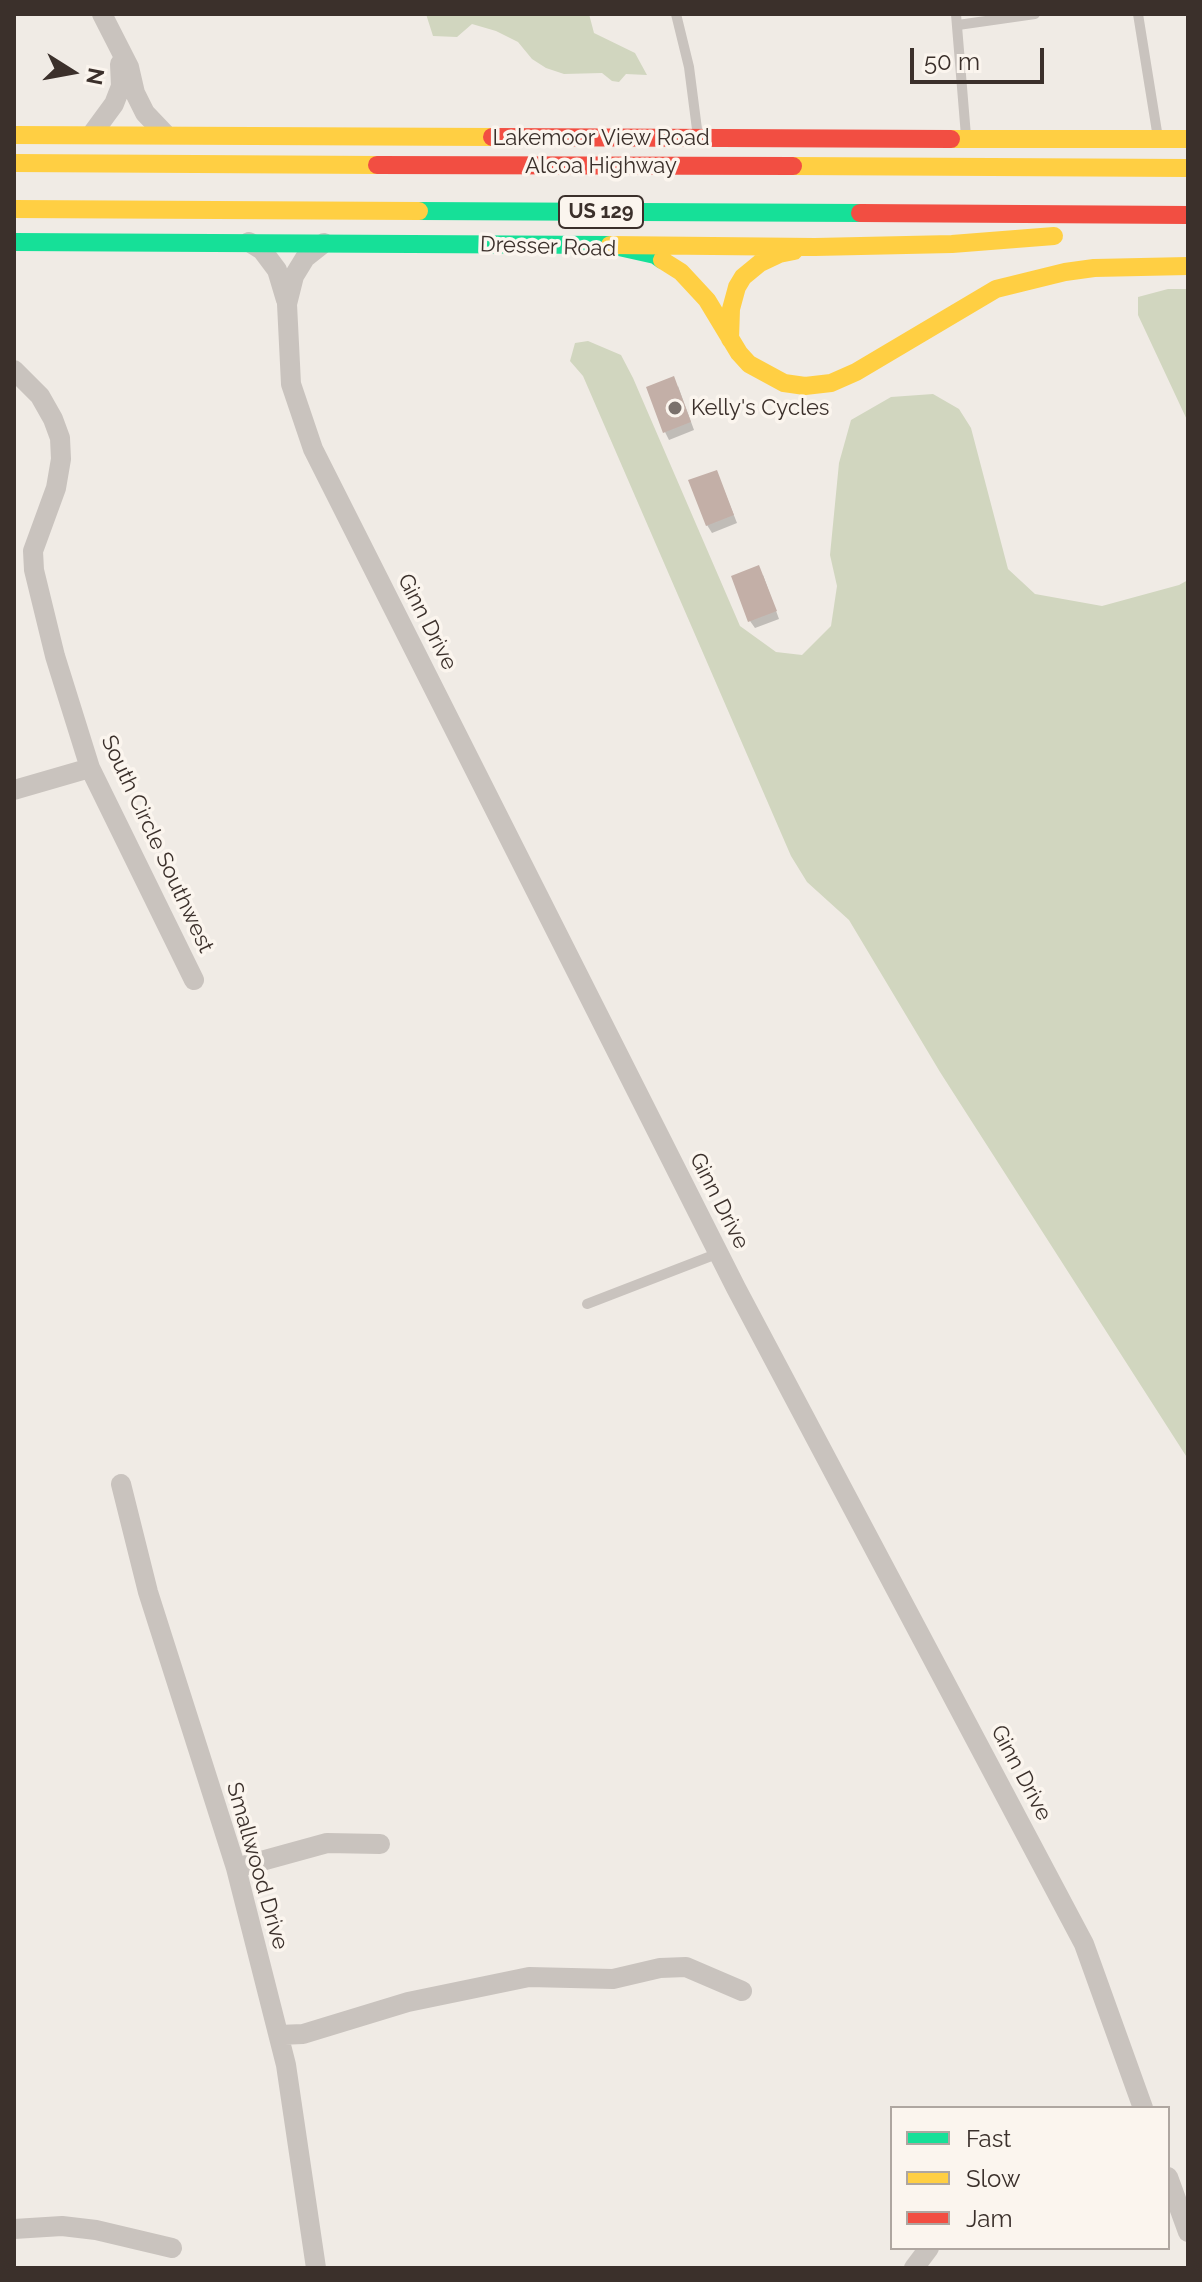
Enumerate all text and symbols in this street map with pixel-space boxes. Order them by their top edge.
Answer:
north arrow [32,32,112,112]
scale bar [914,32,1048,82]
text: 50 m [924,47,980,76]
text: N [81,66,110,87]
street label: Lakemoor View Road [492,125,710,151]
street label: Alcoa Highway [525,153,677,179]
road number: US 129 [559,196,643,228]
street label: Dresser Road [479,231,617,263]
place label: Kelly's Cycles [691,395,829,421]
marker: Kelly's Cycles [666,399,684,417]
street label: Ginn Drive [392,570,462,674]
street label: South Circle Southwest [95,731,219,957]
street label: Ginn Drive [684,1149,754,1253]
street label: Ginn Drive [985,1721,1057,1825]
street label: Smallwood Drive [221,1779,293,1953]
legend [890,2106,1170,2250]
text: Fast [966,2124,1011,2153]
text: Slow [966,2164,1020,2193]
text: Jam [966,2204,1012,2233]

